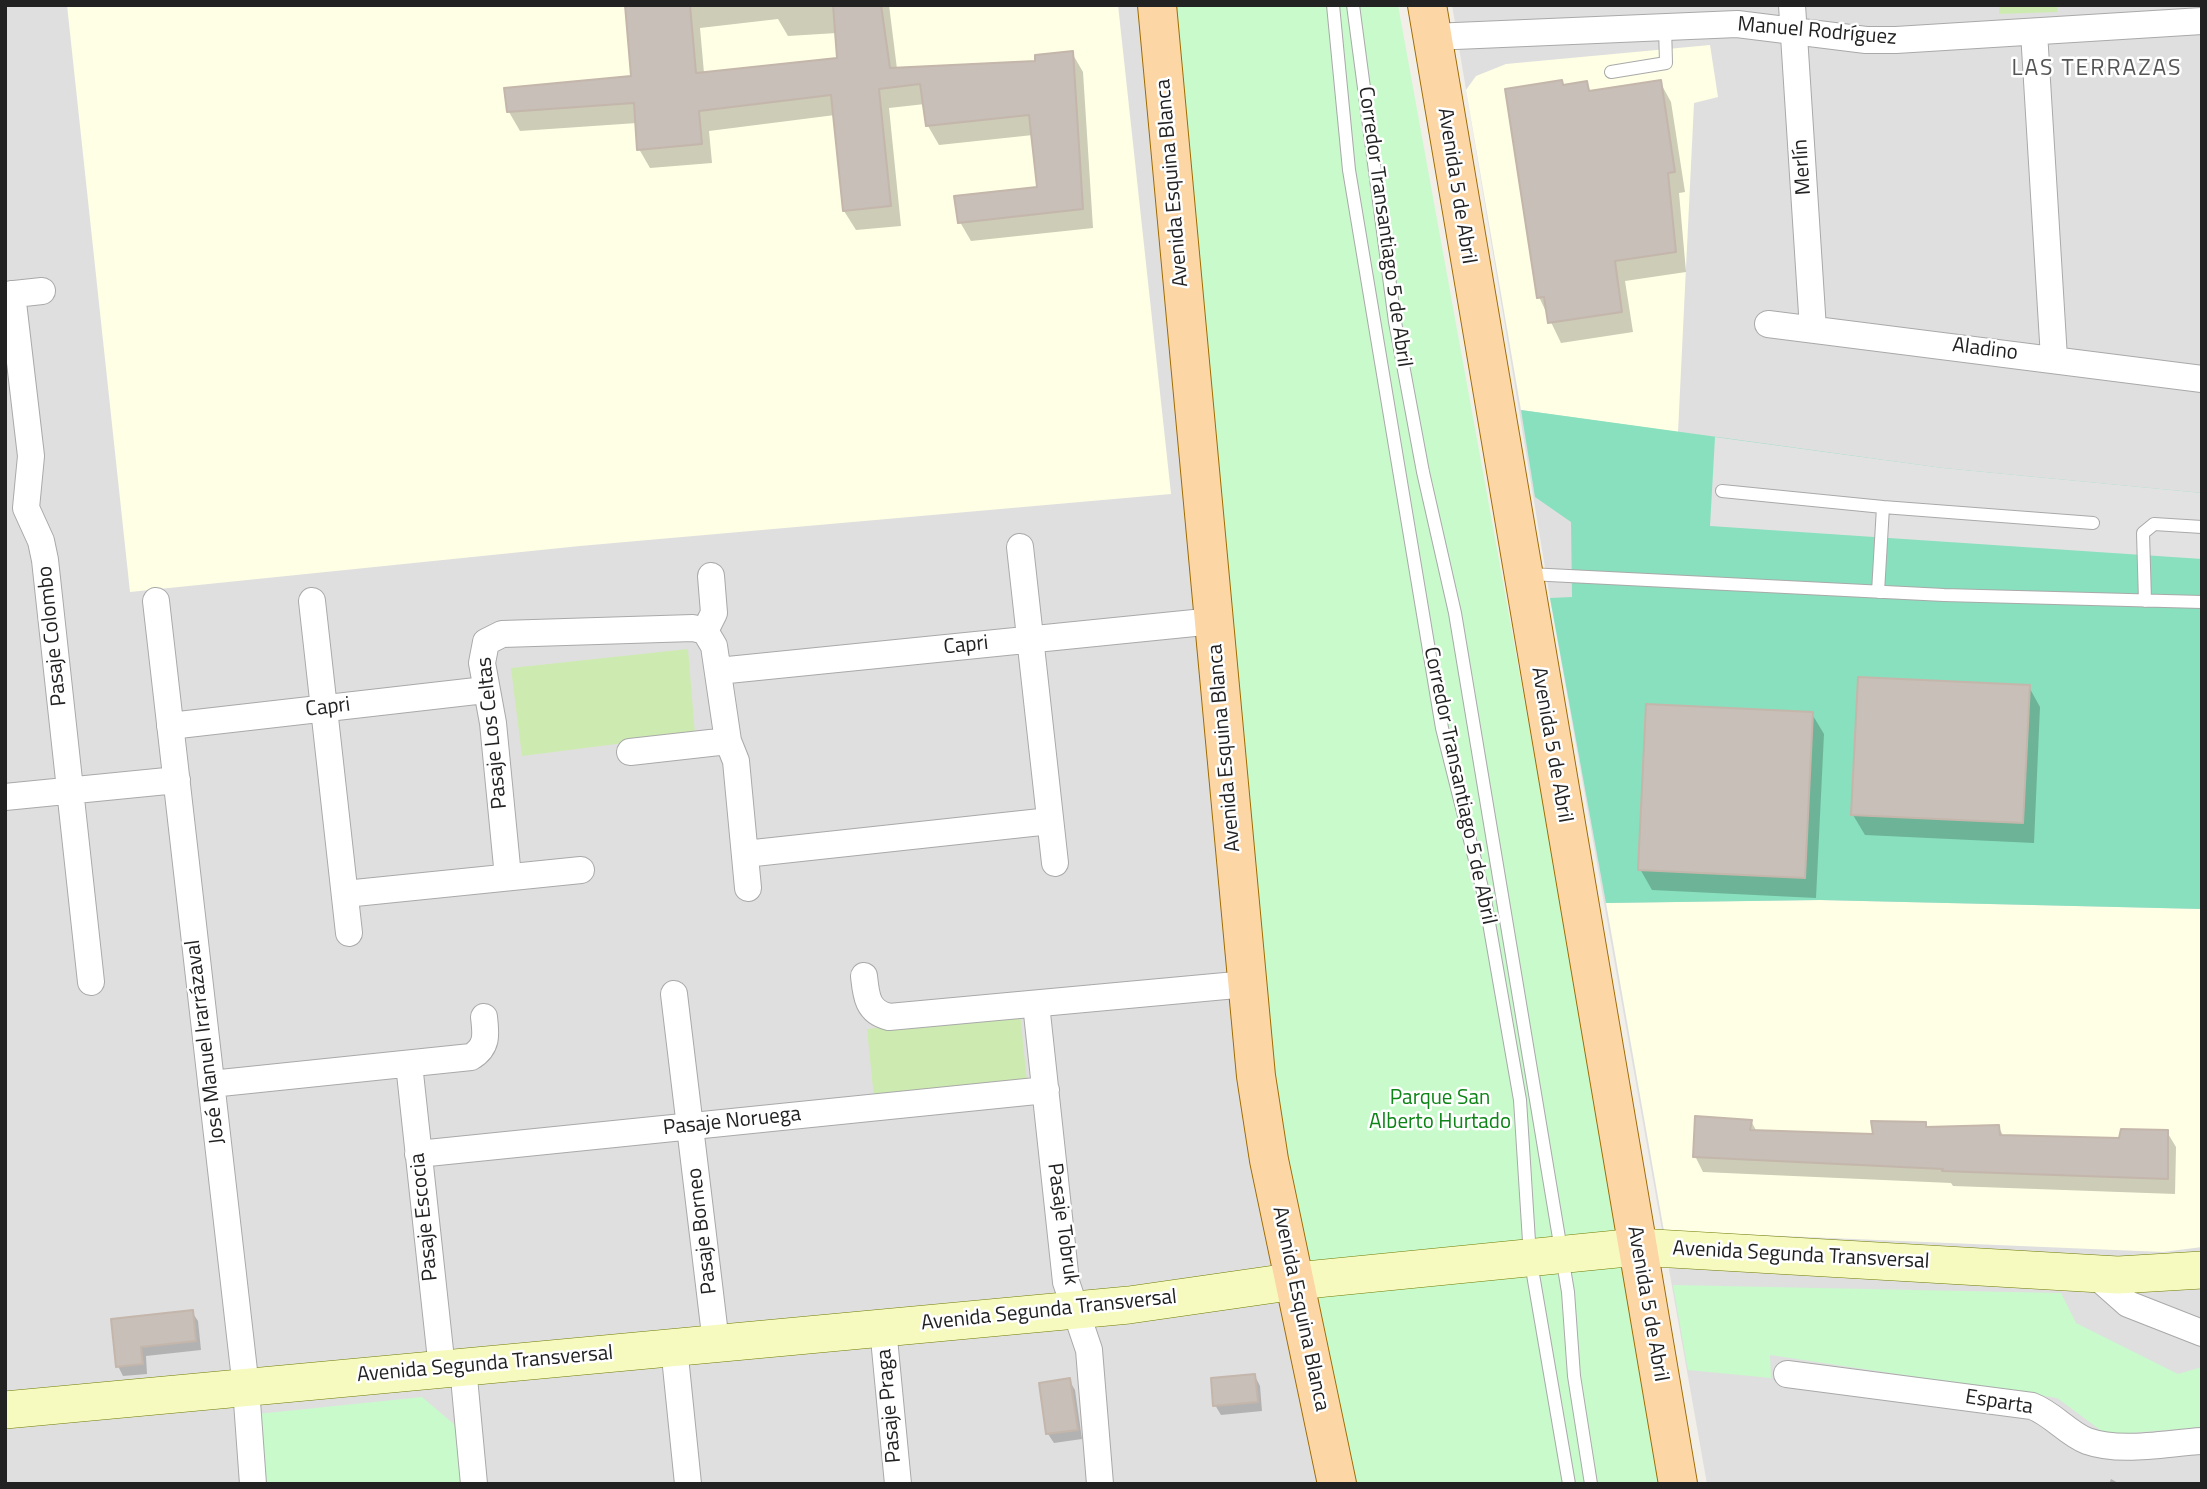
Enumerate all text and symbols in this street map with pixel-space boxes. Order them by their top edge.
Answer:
street label: Manuel Rodríguez [1736,12,1898,52]
district label: LAS TERRAZAS [2013,55,2181,83]
street label: Avenida Esquina Blanca [1151,78,1195,288]
street label: Corredor Transantiago 5 de Abril [1352,85,1416,369]
street label: Avenida 5 de Abril [1431,106,1481,266]
street label: Merlín [1788,138,1818,196]
street label: Aladino [1951,333,2019,367]
street label: Pasaje Colombo [33,565,73,707]
street label: Capri [942,631,990,661]
street label: Avenida Esquina Blanca [1203,643,1247,853]
street label: Corredor Transantiago 5 de Abril [1417,645,1501,927]
street label: Pasaje Los Celtas [472,656,514,810]
street label: Avenida 5 de Abril [1525,665,1577,825]
street label: Capri [304,693,352,723]
street label: José Manuel Irarrázaval [181,938,231,1146]
park label: Parque San Alberto Hurtado [1369,1086,1511,1136]
street label: Pasaje Noruega [662,1102,802,1142]
street label: Pasaje Escocia [406,1152,444,1282]
street label: Pasaje Tobruk [1041,1161,1083,1287]
street label: Pasaje Borneo [683,1166,723,1296]
street label: Avenida Esquina Blanca [1266,1204,1334,1414]
street label: Avenida 5 de Abril [1621,1224,1673,1384]
street label: Avenida Segunda Transversal [1672,1237,1930,1275]
street label: Avenida Segunda Transversal [920,1285,1178,1337]
street label: Avenida Segunda Transversal [356,1341,614,1389]
street label: Pasaje Praga [872,1348,908,1464]
street label: Esparta [1963,1385,2035,1421]

